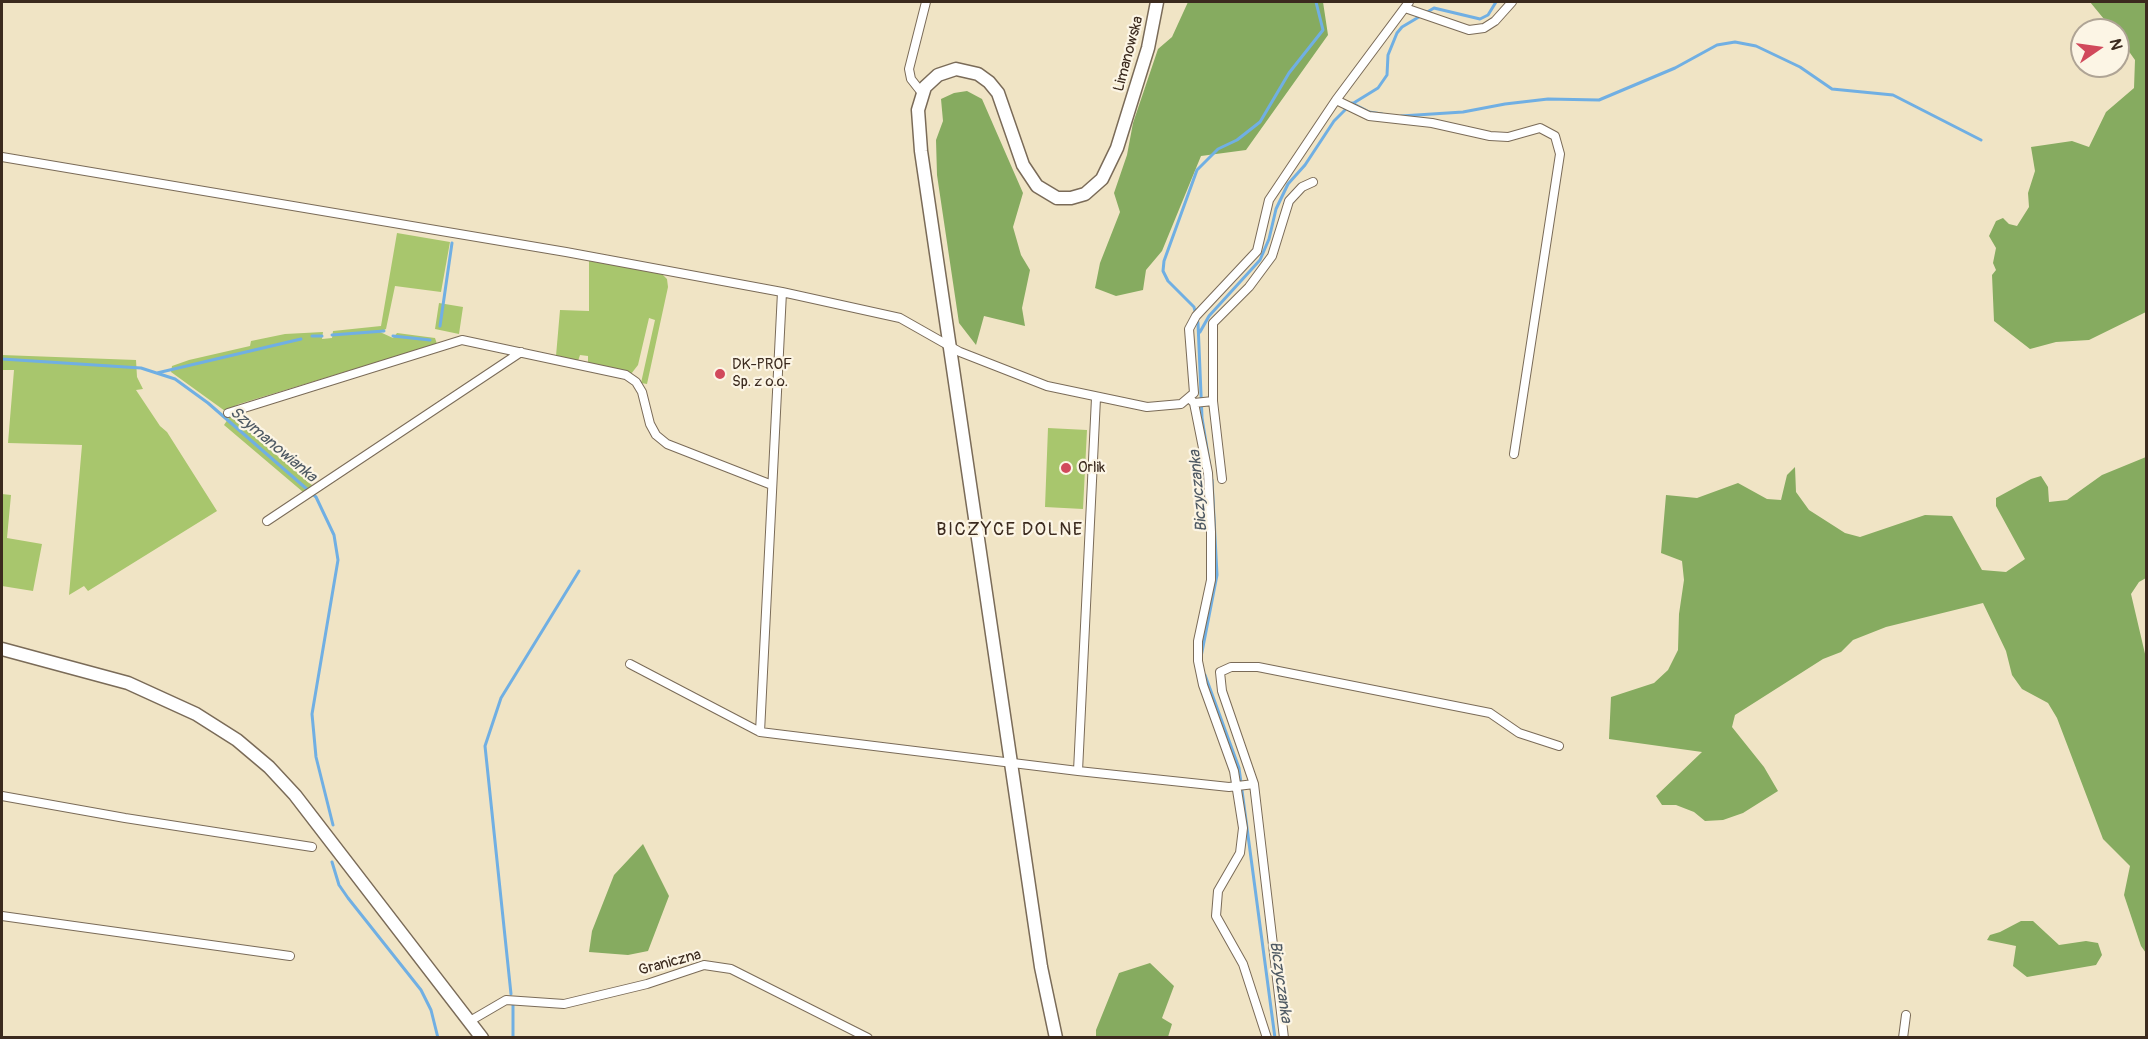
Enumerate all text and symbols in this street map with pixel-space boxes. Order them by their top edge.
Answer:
street label: Limanowska [1110,14,1148,94]
north arrow [2070,18,2130,78]
text: N [2105,37,2127,52]
place label: DK-PROF Sp. z o.o. [732,356,792,391]
marker: DK-PROF Sp. z o.o. [713,367,727,381]
water label: Szymanowianka [226,403,320,487]
water label: Biczyczanka [1186,449,1212,533]
place label: Orlik [1078,459,1105,477]
marker: Orlik [1059,461,1073,475]
district label: BICZYCE DOLNE [936,519,1084,541]
water label: Biczyczanka [1265,940,1295,1024]
street label: Graniczna [637,946,703,980]

